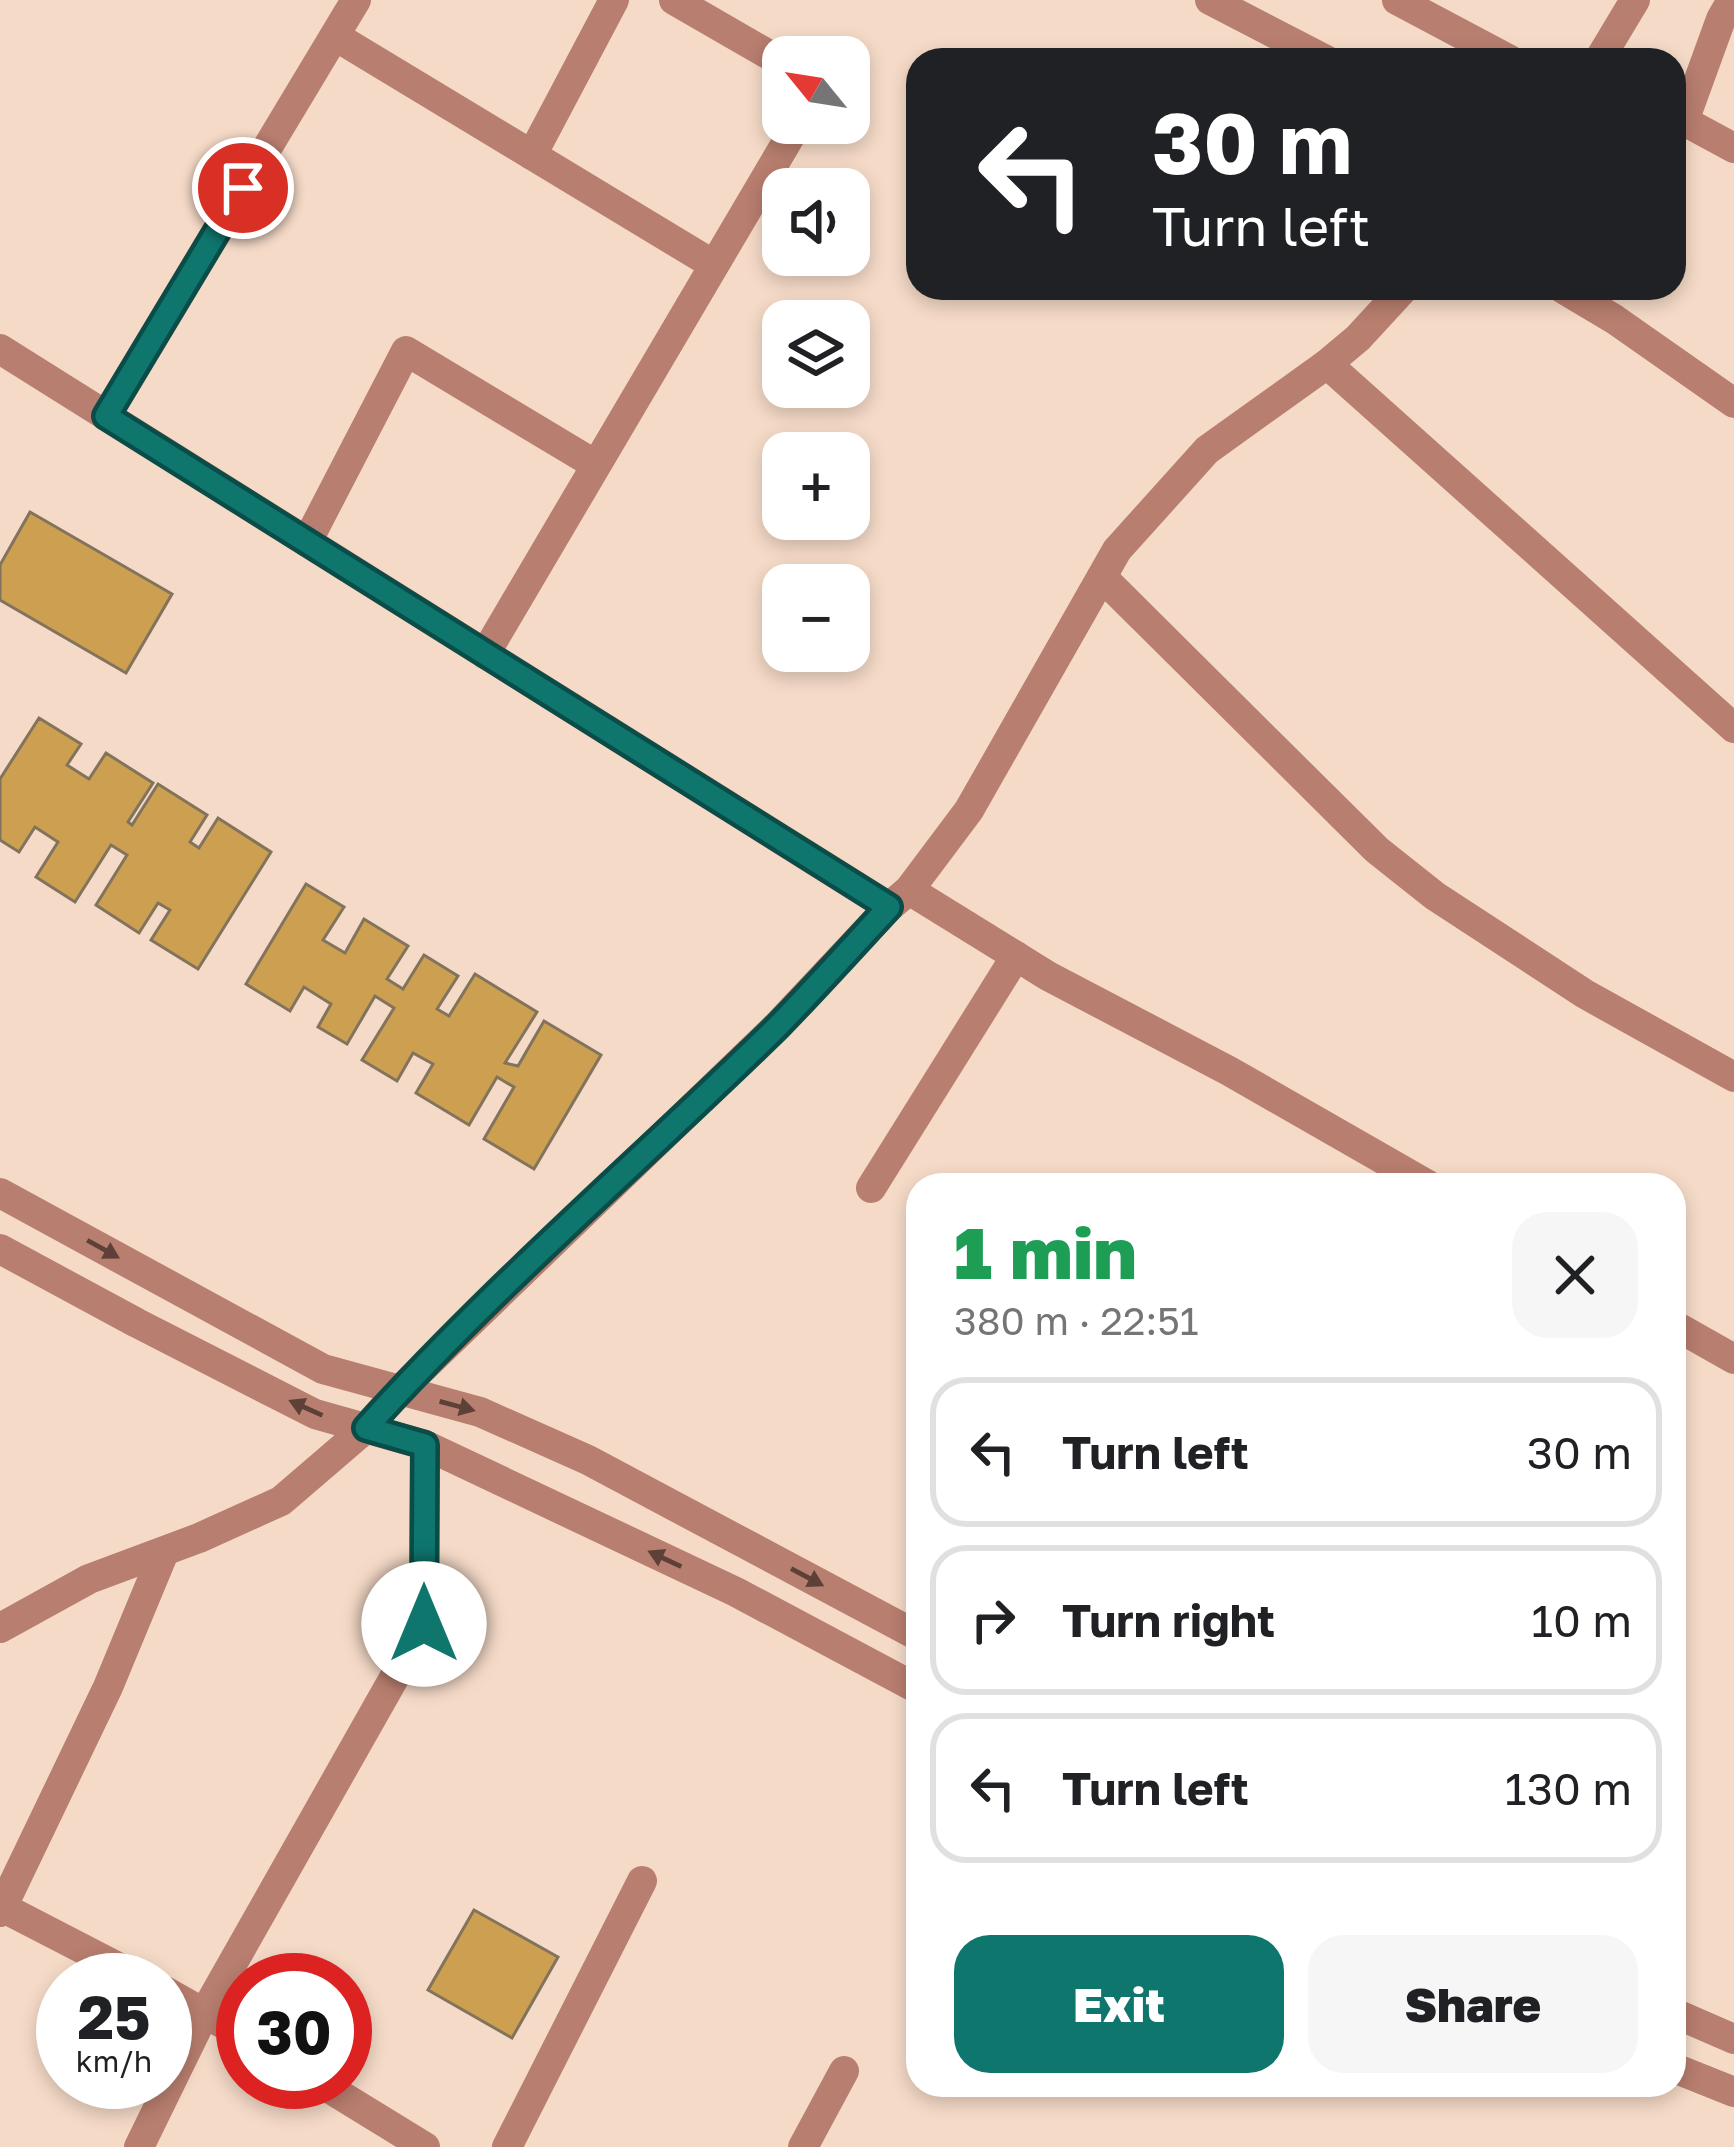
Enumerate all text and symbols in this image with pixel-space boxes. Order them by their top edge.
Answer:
north arrow [762,36,870,144]
map controls [762,36,870,672]
text: 30 m [1152,92,1352,192]
icon: left [954,96,1110,252]
pin [192,137,294,239]
icon: arrive [210,155,276,221]
button: sound [762,168,870,276]
text: Turn left [1152,193,1370,258]
button: layers [762,300,870,408]
button: + [762,432,870,540]
button: − [762,564,870,672]
text: 1 min [954,1208,1137,1295]
button: close [1512,1212,1638,1338]
one-way arrow [86,1238,120,1259]
text: 380 m · 22:51 [954,1297,1199,1344]
one-way arrow [439,1397,476,1416]
one-way arrow [288,1398,323,1418]
icon: left [960,1419,1026,1485]
text: Turn left [1062,1425,1249,1479]
text: 30 m [1527,1425,1632,1479]
one-way arrow [647,1548,682,1568]
position arrow [361,1561,487,1687]
one-way arrow [790,1566,825,1587]
icon: right [960,1587,1026,1653]
text: Turn right [1062,1593,1275,1647]
text: 10 m [1531,1593,1632,1647]
icon: left [960,1755,1026,1821]
text: Turn left [1062,1761,1249,1815]
text: 130 m [1505,1761,1632,1815]
button: Exit [954,1935,1284,2073]
button: Share [1308,1935,1638,2073]
speed limit sign: 30 [216,1953,372,2109]
text: 25 [77,1980,151,2052]
text: km/h [76,2043,152,2079]

